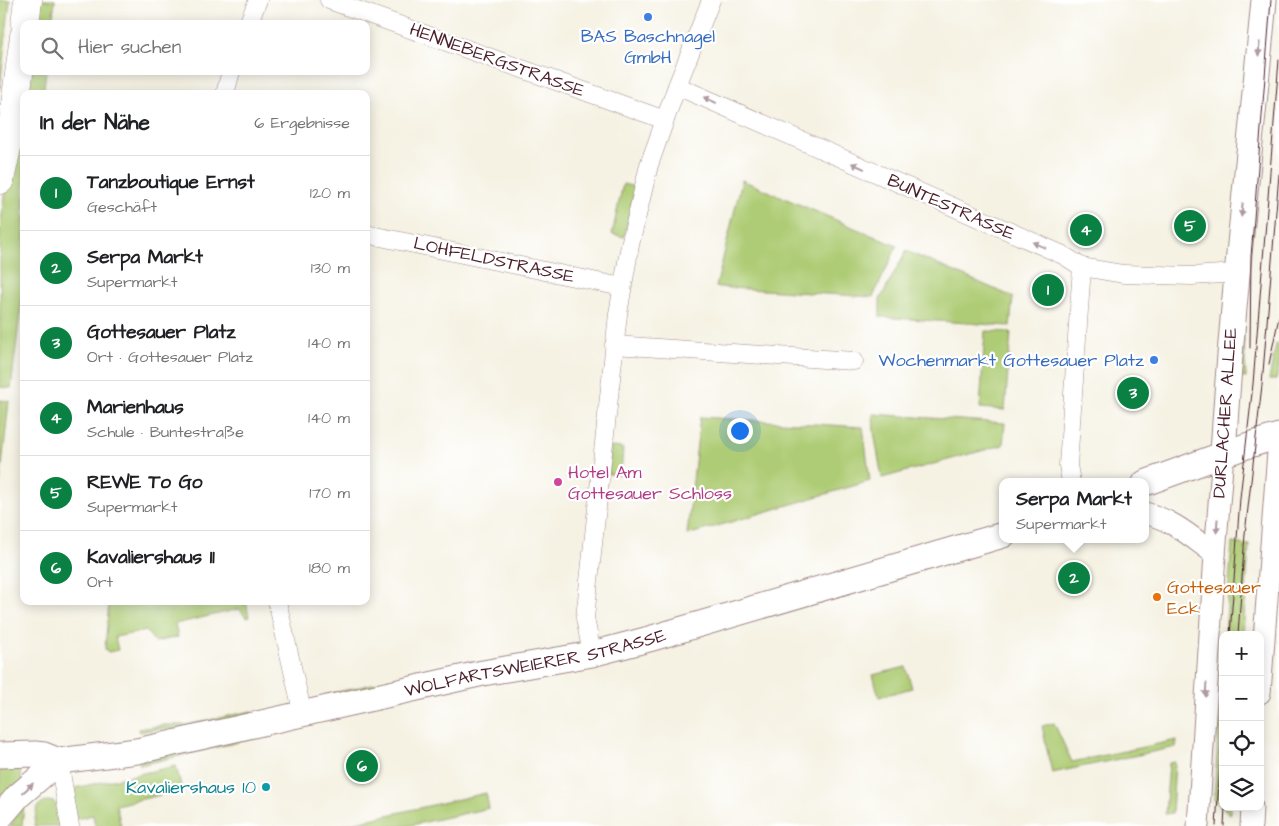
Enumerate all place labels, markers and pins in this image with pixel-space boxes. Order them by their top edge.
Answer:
marker: BAS Baschnagel GmbH [642,11,654,23]
place label: BAS Baschnagel GmbH [581,24,715,70]
pin: 5 [1174,207,1206,245]
pin: 4 [1070,211,1102,249]
pin: 1 [1032,271,1064,309]
place label: Wochenmarkt Gottesauer Platz [879,348,1144,373]
marker: Wochenmarkt Gottesauer Platz [1148,354,1160,366]
pin: 3 [1117,374,1149,412]
place label: Hotel Am Gottesauer Schloss [568,460,732,506]
marker: Hotel Am Gottesauer Schloss [552,476,564,488]
pin: 2 [1058,559,1090,597]
place label: Gottesauer Eck [1167,575,1261,621]
marker: Gottesauer Eck [1151,591,1163,603]
pin: 6 [346,747,378,785]
place label: Kavaliershaus 10 [126,775,256,800]
marker: Kavaliershaus 10 [260,781,272,793]

